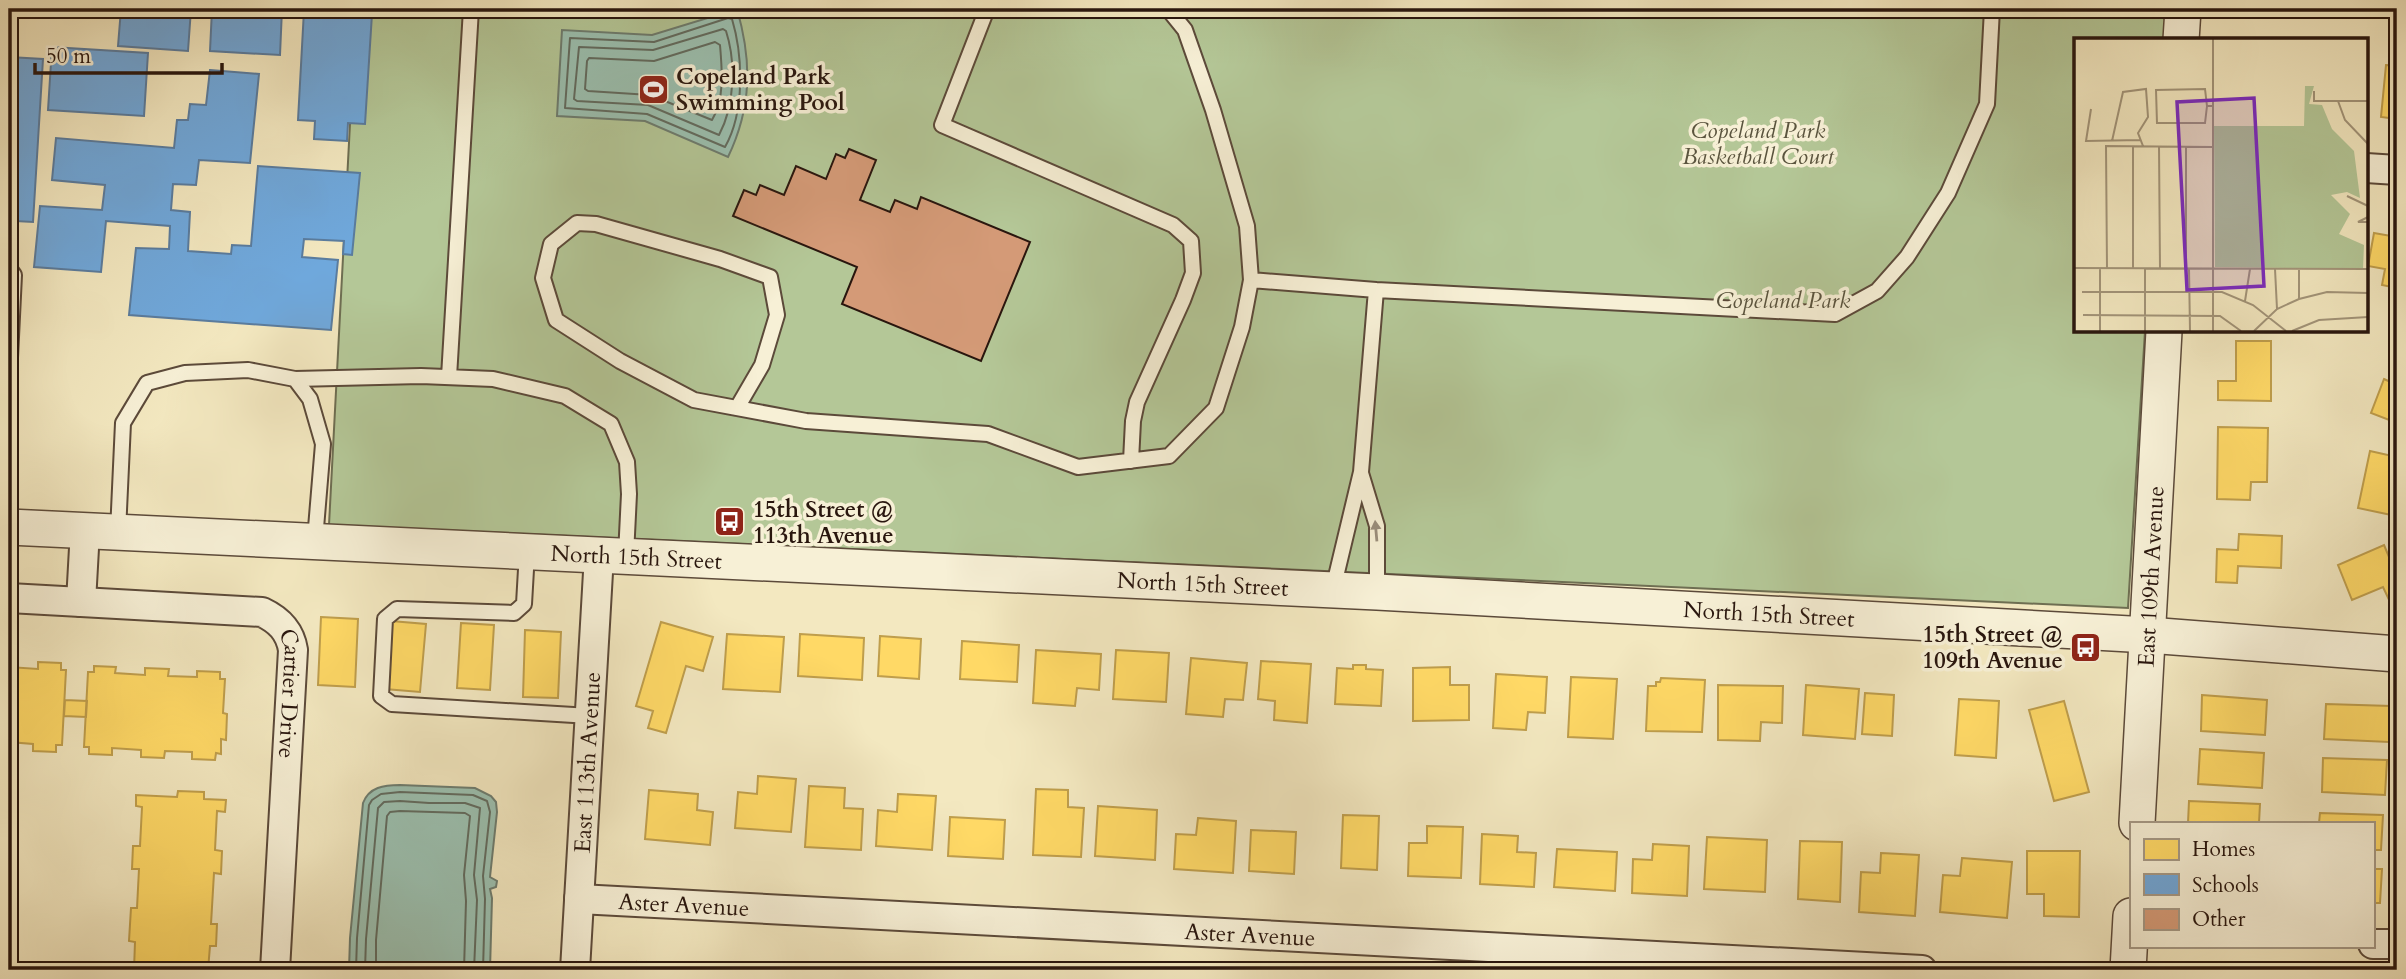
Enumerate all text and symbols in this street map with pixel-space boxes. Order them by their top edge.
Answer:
scale bar [35,32,222,76]
inset map [2074,38,2368,332]
text: 50 m [46,42,91,71]
place label: Copeland Park Swimming Pool [676,61,845,118]
sports icon: Copeland Park Swimming Pool [636,72,670,106]
park label: Copeland Park Basketball Court [1682,115,1835,172]
park label: Copeland Park [1716,285,1851,316]
street label: East 109th Avenue [2131,485,2171,668]
place label: 15th Street @ 113th Avenue [753,494,894,551]
bus stop icon: 15th Street @ 113th Avenue [713,505,747,539]
one-way arrow [1370,520,1381,542]
street label: North 15th Street [550,538,723,577]
street label: North 15th Street [1116,565,1289,604]
street label: North 15th Street [1682,594,1855,635]
place label: 15th Street @ 109th Avenue [1922,619,2063,676]
street label: Cartier Drive [271,624,308,759]
bus stop icon: 15th Street @ 109th Avenue [2069,630,2103,664]
street label: East 113th Avenue [567,671,608,854]
legend [2130,822,2374,948]
text: Homes [2192,835,2255,864]
text: Schools [2192,871,2259,900]
street label: Aster Avenue [618,886,750,924]
text: Other [2192,905,2246,934]
street label: Aster Avenue [1184,916,1316,954]

